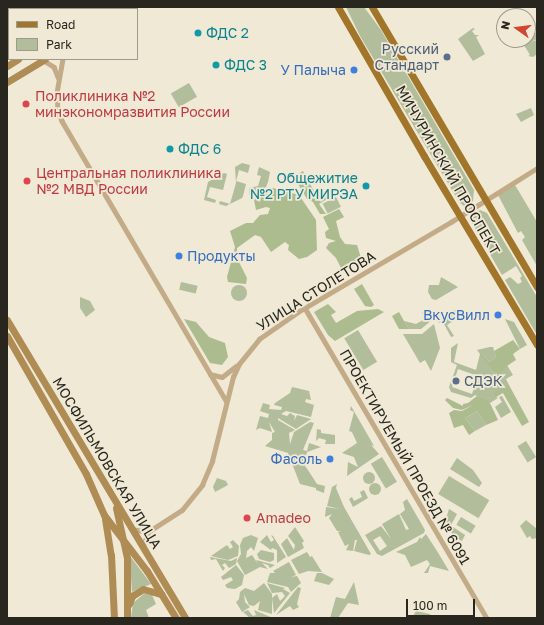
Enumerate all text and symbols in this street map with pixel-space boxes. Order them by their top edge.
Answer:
legend [8,8,138,60]
north arrow [496,8,536,48]
text: Road [46,17,75,32]
text: N [498,20,512,31]
place label: ФДС 2 [206,25,249,41]
marker: ФДС 2 [193,28,203,38]
text: Park [46,37,72,52]
place label: Русский Стандарт [375,41,439,74]
marker: Русский Стандарт [442,52,452,62]
place label: ФДС 3 [224,57,267,73]
marker: ФДС 3 [211,60,221,70]
place label: У Палыча [281,62,346,78]
marker: У Палыча [349,65,359,75]
street label: МИЧУРИНСКИЙ ПРОСПЕКТ [392,82,504,258]
place label: Поликлиника №2 минэкономразвития России [35,88,230,120]
marker: Поликлиника №2 минэкономразвития России [20,98,32,110]
place label: ФДС 6 [178,141,221,157]
marker: ФДС 6 [165,144,175,154]
place label: Центральная поликлиника №2 МВД России [36,165,221,198]
place label: Общежитие №2 РТУ МИРЭА [250,170,358,202]
marker: Центральная поликлиника №2 МВД России [21,175,33,187]
marker: Общежитие №2 РТУ МИРЭА [361,181,371,191]
place label: Продукты [187,248,256,264]
street label: УЛИЦА СТОЛЕТОВА [253,248,379,334]
marker: Продукты [174,251,184,261]
place label: ВкусВилл [423,307,490,323]
marker: ВкусВилл [493,310,503,320]
street label: ПРОЕКТИРУЕМЫЙ ПРОЕЗД № 6091 [336,346,474,568]
place label: СДЭК [464,373,502,389]
street label: МОСФИЛЬМОВСКАЯ УЛИЦА [49,374,165,552]
marker: СДЭК [451,376,461,386]
place label: Фасоль [271,451,322,467]
marker: Фасоль [325,454,335,464]
place label: Amadeo [256,510,311,526]
marker: Amadeo [241,512,253,524]
scale bar [408,591,477,617]
text: 100 m [413,598,447,613]

